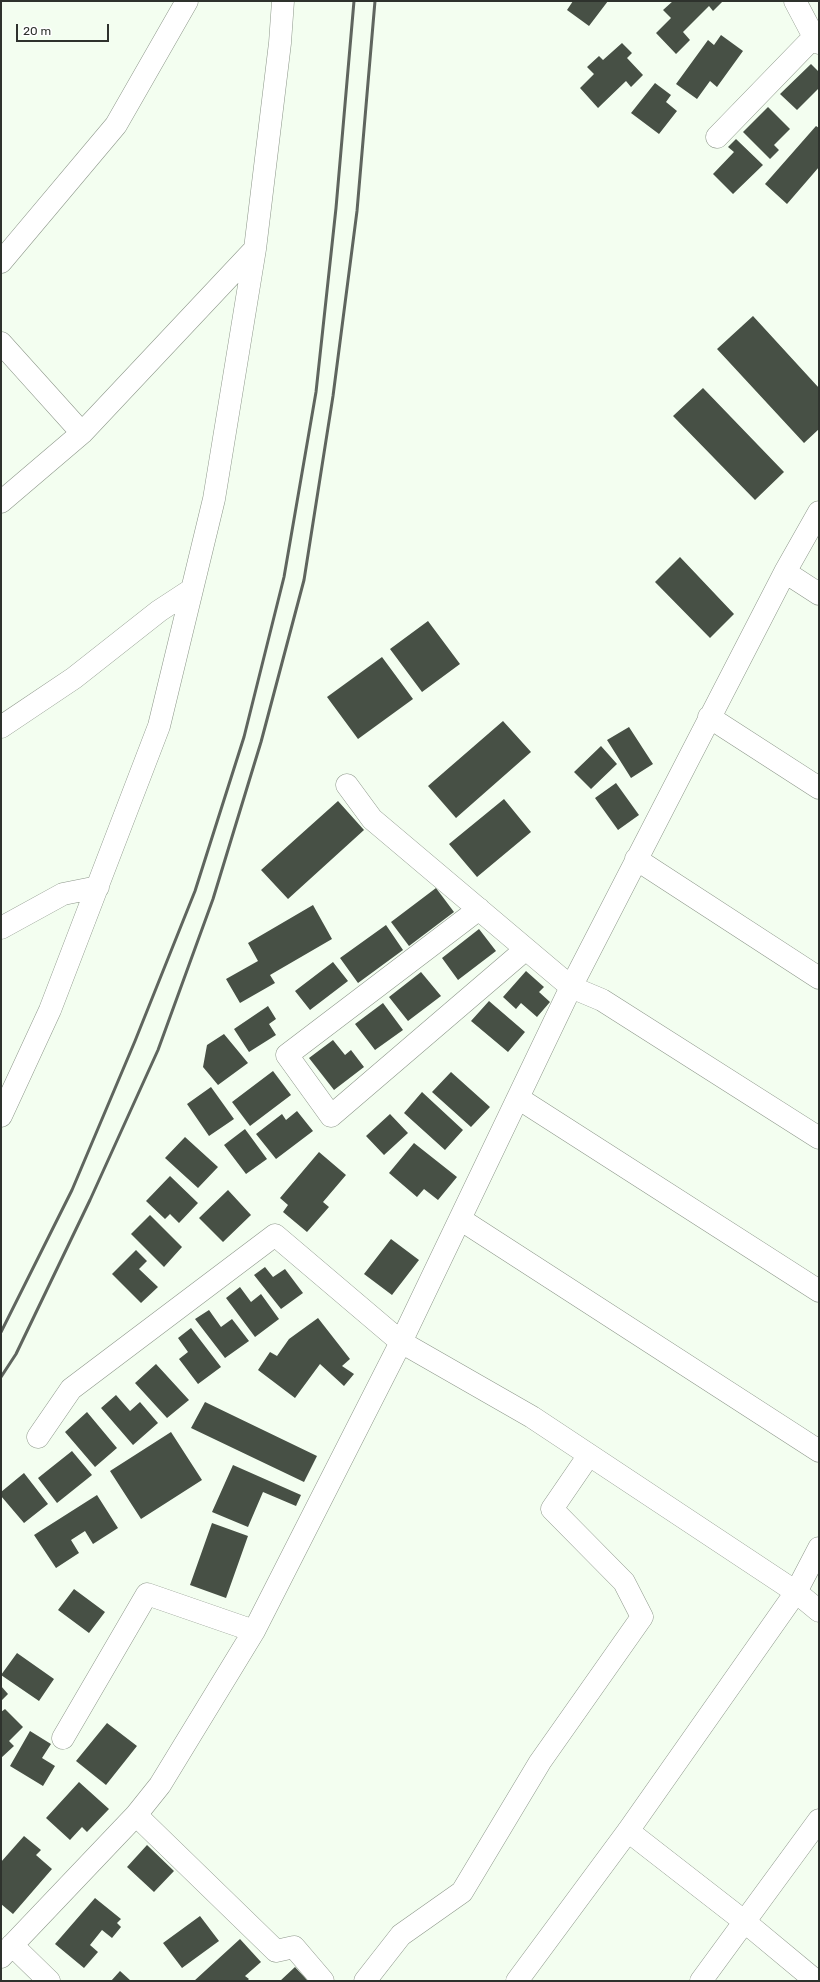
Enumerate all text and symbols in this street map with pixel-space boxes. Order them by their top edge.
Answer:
scale bar [18,16,111,42]
text: 20 m [23,24,51,38]

